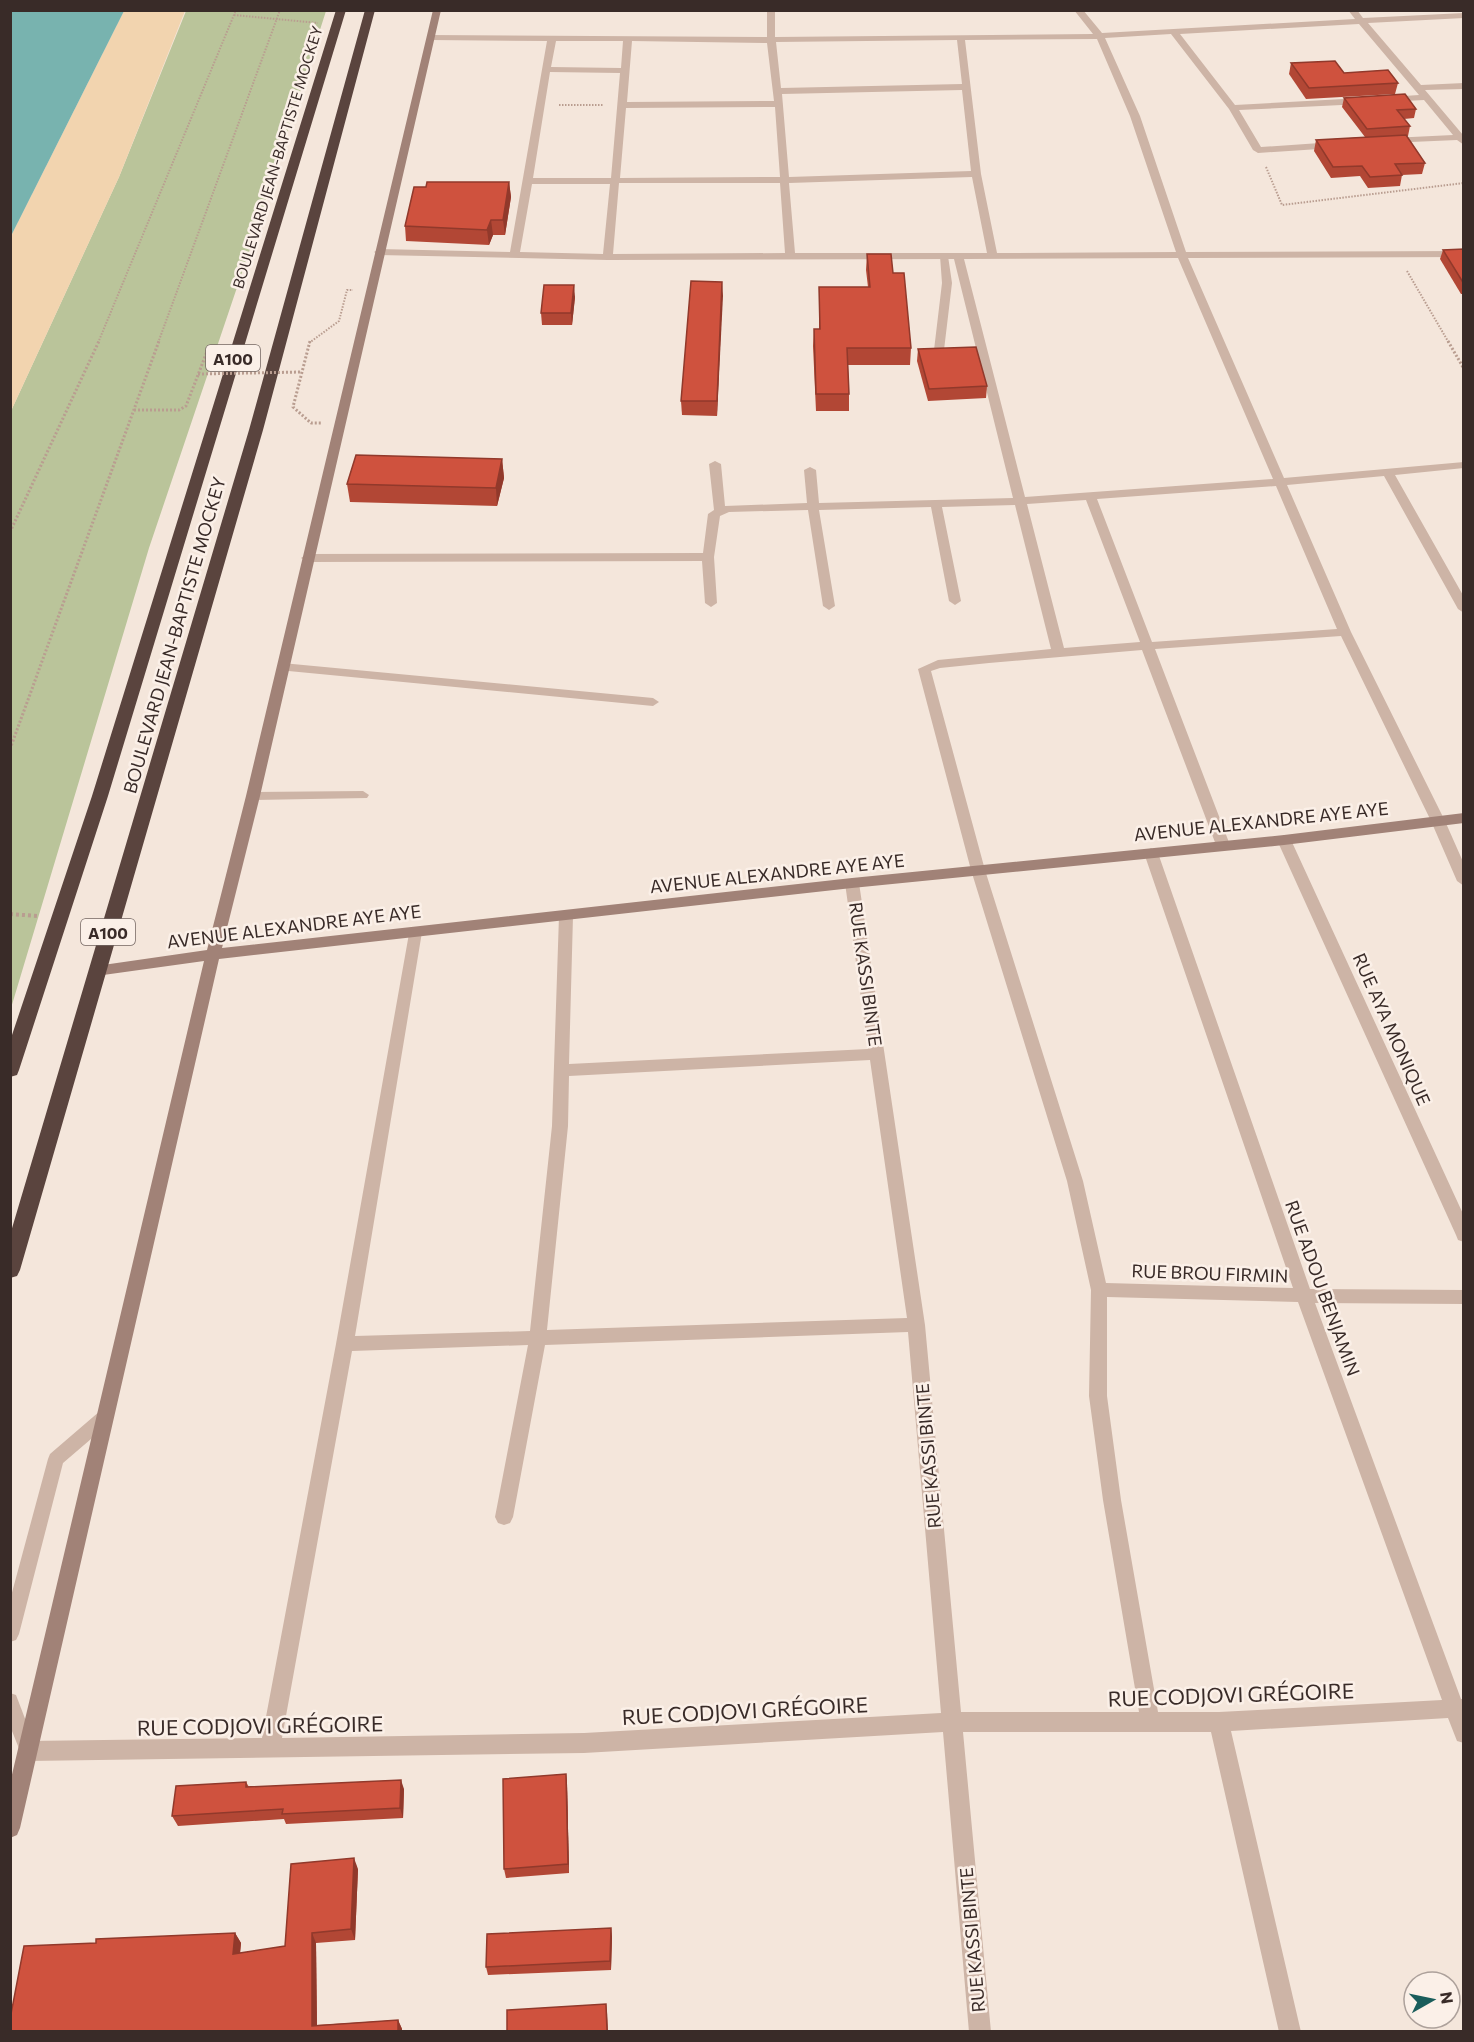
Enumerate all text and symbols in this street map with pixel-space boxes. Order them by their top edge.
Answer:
street label: BOULEVARD JEAN-BAPTISTE MOCKEY [228,23,326,291]
road number: A100 [206,345,260,371]
street label: BOULEVARD JEAN-BAPTISTE MOCKEY [118,474,230,796]
street label: AVENUE ALEXANDRE AYE AYE [1133,797,1389,845]
street label: AVENUE ALEXANDRE AYE AYE [649,849,905,897]
street label: AVENUE ALEXANDRE AYE AYE [166,899,422,953]
street label: RUE KASSI BINTE [845,900,887,1048]
road number: A100 [81,919,135,945]
street label: RUE AYA MONIQUE [1348,949,1436,1109]
street label: RUE ADOU BENJAMIN [1281,1197,1365,1379]
street label: RUE BROU FIRMIN [1131,1259,1289,1287]
street label: RUE KASSI BINTE [911,1383,945,1529]
street label: RUE CODJOVI GRÉGOIRE [1107,1677,1355,1711]
street label: RUE CODJOVI GRÉGOIRE [621,1691,869,1729]
street label: RUE CODJOVI GRÉGOIRE [137,1710,383,1740]
street label: RUE KASSI BINTE [955,1867,989,2013]
north arrow [1402,1970,1462,2030]
text: N [1437,1990,1458,2005]

